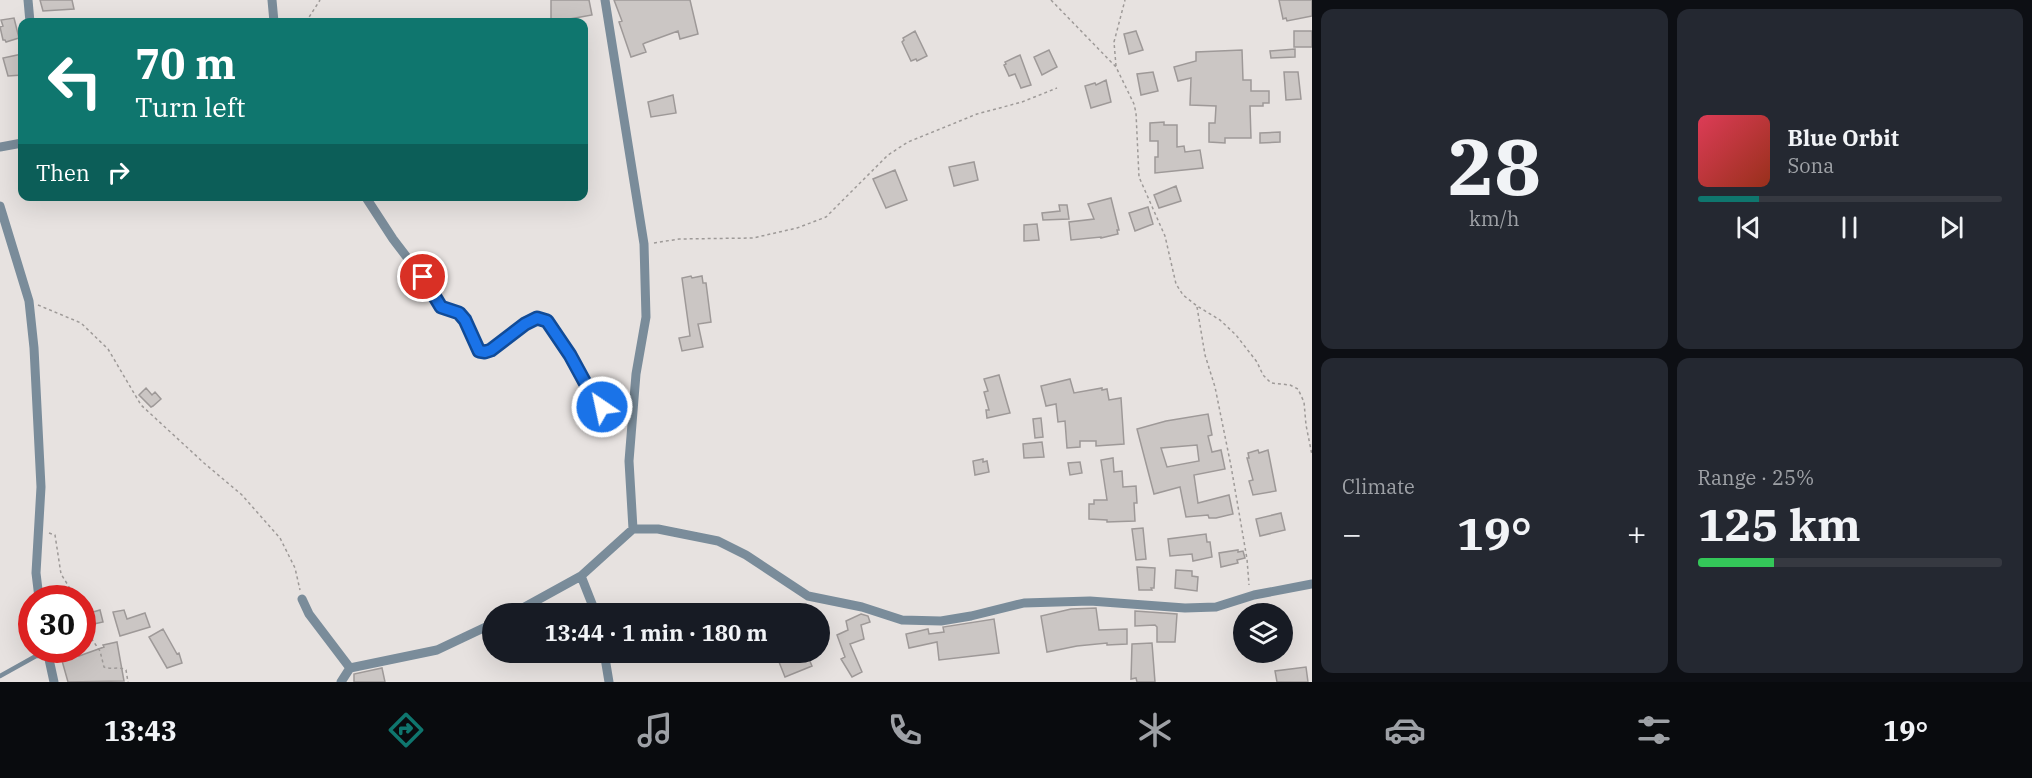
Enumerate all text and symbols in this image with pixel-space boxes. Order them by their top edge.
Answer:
text: 70 m [135,36,236,91]
icon: left [36,42,114,120]
text: Turn left [135,89,246,124]
text: 28 [1447,115,1541,216]
text: Blue Orbit [1788,123,1899,152]
text: Sona [1788,152,1834,179]
icon: right [102,156,135,189]
text: Then [36,158,90,187]
text: km/h [1469,205,1520,232]
icon: previous [1732,211,1765,244]
icon: pause [1833,211,1866,244]
icon: next [1935,211,1968,244]
pin [397,251,448,302]
icon: arrive [406,260,439,293]
position arrow [570,375,634,439]
text: Range · 25% [1698,464,1814,491]
text: Climate [1342,473,1415,500]
text: 125 km [1698,495,1861,553]
text: 19° [1457,504,1532,562]
text: − [1342,512,1362,555]
text: + [1627,512,1647,555]
speed limit sign: 30 [18,585,96,663]
map controls [1233,603,1293,663]
button: layers [1233,603,1293,663]
text: 13:44 · 1 min · 180 m [544,618,768,647]
icon: directions [385,709,427,751]
icon: music [634,709,676,751]
icon: phone [884,709,926,751]
icon: climate [1134,709,1176,751]
icon: car [1384,709,1426,751]
icon: filters [1633,709,1675,751]
text: 13:43 [104,713,177,748]
text: 19° [1883,713,1928,748]

